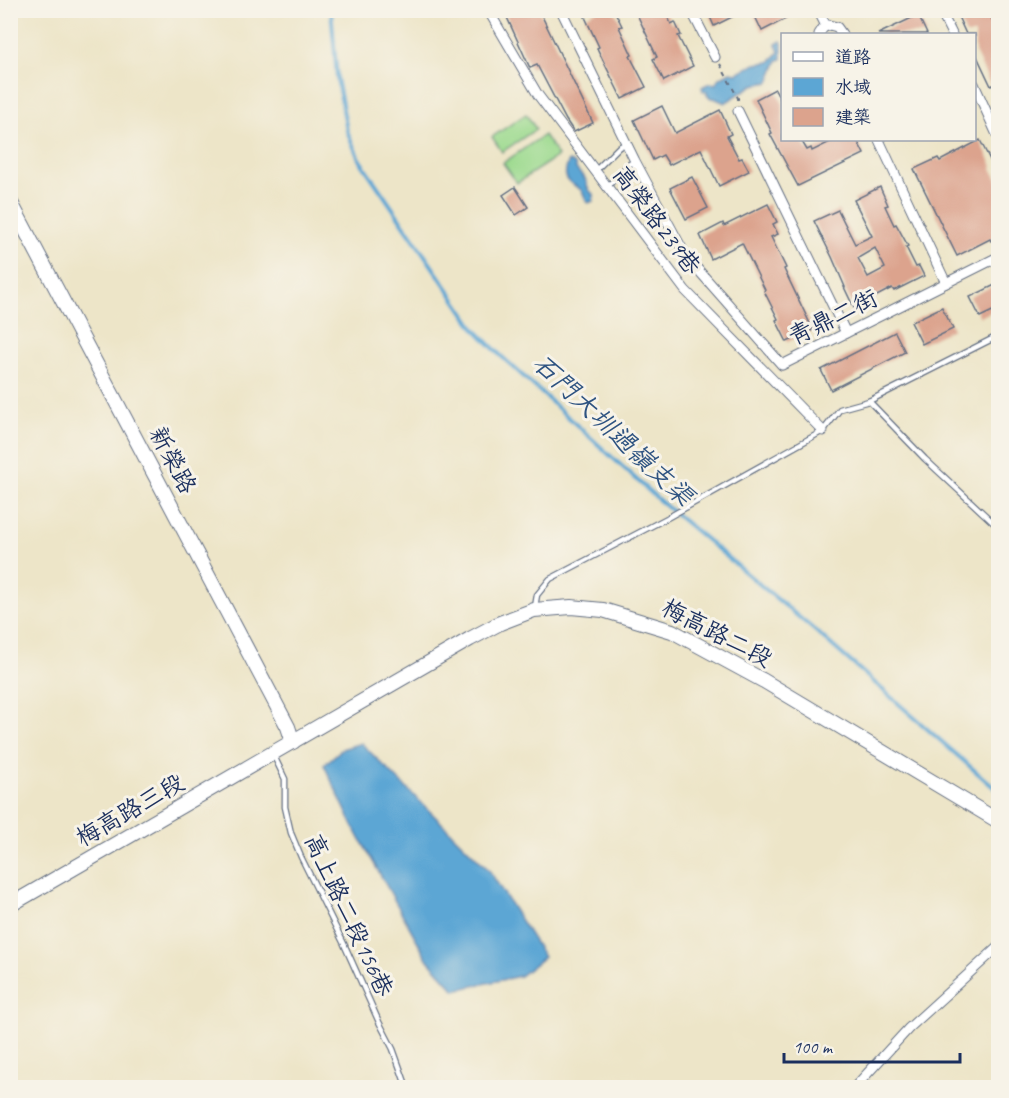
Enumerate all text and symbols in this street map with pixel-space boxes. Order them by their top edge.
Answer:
legend [781,33,976,141]
text: 道路 [835,46,871,68]
text: 水域 [835,76,871,98]
text: 建築 [835,106,871,128]
street label: 高榮路239巷 [606,160,708,280]
street label: 青鼎二街 [783,282,883,352]
water label: 石門大圳過嶺支渠 [526,347,702,514]
street label: 新榮路 [143,421,203,499]
street label: 梅高路二段 [657,592,777,674]
street label: 梅高路三段 [71,767,189,853]
street label: 高上路二段156巷 [298,829,400,1001]
scale bar [784,1026,960,1064]
text: 100 m [793,1036,834,1058]

